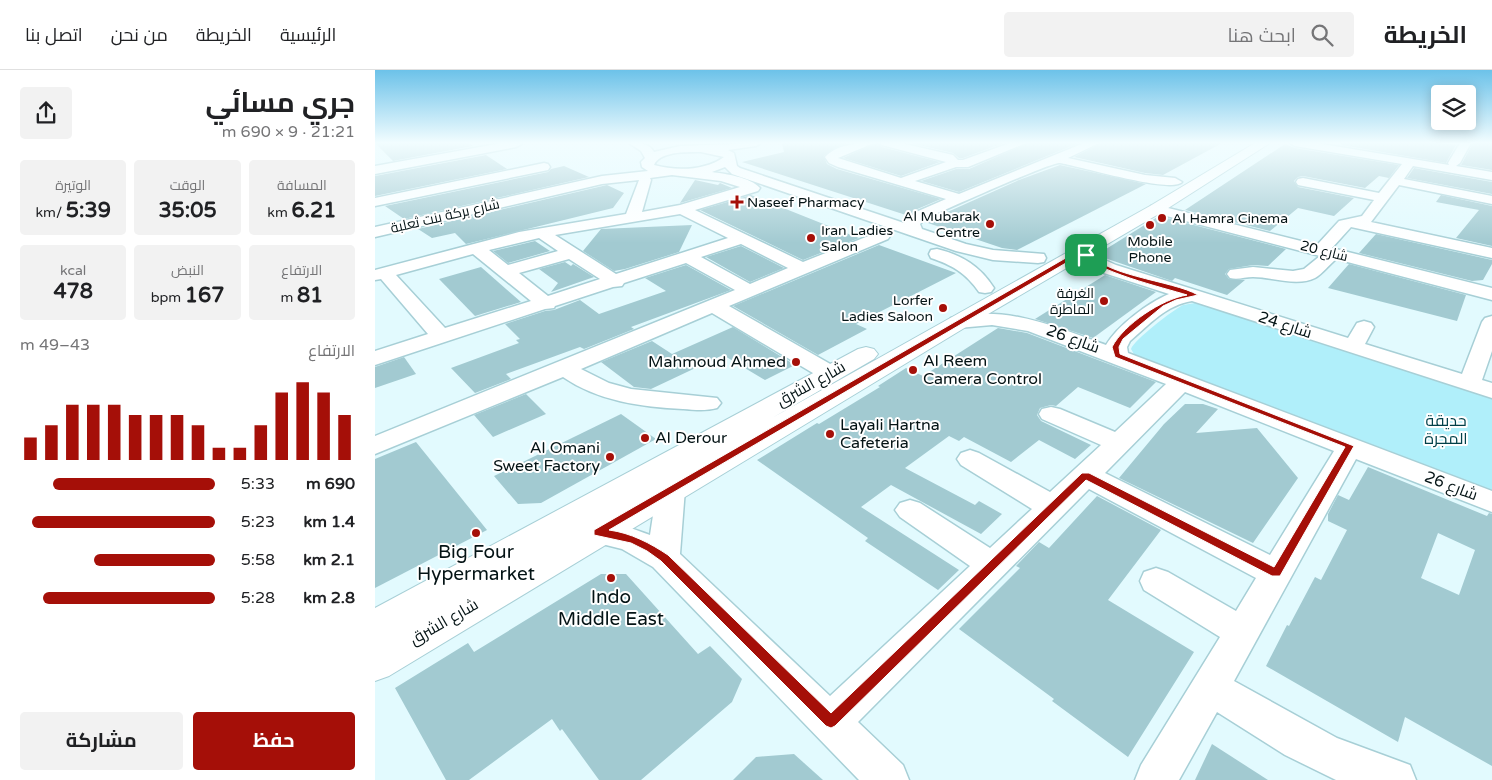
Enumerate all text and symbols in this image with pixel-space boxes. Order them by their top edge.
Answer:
search box [1004,12,1354,57]
icon: search [1308,21,1336,49]
text: الخريطة [1384,21,1467,50]
text: اتصل بنا [25,24,83,46]
text: من نحن [111,24,168,46]
text: الخريطة [196,24,252,46]
text: الرئيسية [280,24,336,46]
text: ابحث هنا [1227,25,1296,47]
map controls [1431,85,1476,130]
button: layers [1431,85,1476,130]
text: جري مسائي [206,86,355,120]
button: share [20,87,72,139]
text: 21:21 · 9 × 690 m [222,122,355,142]
text: الوتيرة [55,177,91,194]
text: الوقت [170,177,205,194]
text: المسافة [277,177,327,194]
place label: Naseef Pharmacy [747,194,865,211]
street label: شارع بركة بنت ثعلبة [389,195,501,237]
marker: Naseef Pharmacy [731,196,743,208]
text: 5:39 [66,198,111,223]
text: 35:05 [158,198,217,223]
text: 6.21 [291,198,336,223]
text: /km [35,204,66,221]
text: km [267,204,291,221]
place label: Al Mubarak Centre [903,208,980,241]
place label: Al Hamra Cinema [1172,210,1288,227]
marker: Al Hamra Cinema [1156,212,1168,224]
marker: Al Mubarak Centre [984,218,996,230]
marker: Mobile Phone [1144,219,1156,231]
place label: Iran Ladies Salon [821,222,893,255]
marker: Iran Ladies Salon [805,232,817,244]
place label: Mobile Phone [1127,233,1173,266]
pin [1065,234,1107,276]
street label: شارع 20 [1298,237,1350,265]
icon: arrive [1072,241,1100,269]
text: kcal [60,262,86,279]
text: النبض [171,262,204,279]
text: الارتفاع [281,262,322,279]
text: 478 [53,279,93,304]
text: 167 [185,283,224,308]
text: 81 [297,283,323,308]
place label: الغرفة الماطرة [1050,285,1094,318]
text: bpm [151,289,185,306]
text: m [280,289,297,306]
place label: Lorfer Ladies Saloon [841,292,934,325]
marker: الغرفة الماطرة [1098,295,1110,307]
marker: Lorfer Ladies Saloon [937,302,949,314]
street label: شارع 24 [1255,307,1314,344]
street label: شارع 26 [1043,320,1102,359]
text: 43–49 m [20,335,90,355]
text: الارتفاع [308,341,355,361]
place label: Al Reem Camera Control [923,351,1042,389]
place label: Mahmoud Ahmed [648,352,786,372]
marker: Mahmoud Ahmed [790,356,802,368]
street label: شارع الشرق [773,357,850,412]
marker: Al Reem Camera Control [907,364,919,376]
park label: حديقة المجرة [1424,411,1468,449]
place label: Layali Hartna Cafeteria [840,415,940,453]
place label: Al Derour [655,428,728,448]
marker: Layali Hartna Cafeteria [824,428,836,440]
marker: Al Derour [639,432,651,444]
place label: Al Omani Sweet Factory [493,438,600,476]
marker: Al Omani Sweet Factory [604,451,616,463]
street label: شارع 26 [1421,467,1480,506]
text: 5:33 [241,474,275,494]
text: 690 m [306,474,355,494]
text: 5:23 [241,512,275,532]
text: 1.4 km [303,512,355,532]
marker: Big Four Hypermarket [470,527,482,539]
place label: Big Four Hypermarket [417,541,535,585]
text: 5:58 [241,550,275,570]
text: 2.1 km [303,550,355,570]
marker: Indo Middle East [605,572,617,584]
place label: Indo Middle East [558,586,664,630]
text: 5:28 [241,588,275,608]
text: 2.8 km [303,588,355,608]
street label: شارع الشرق [406,594,482,651]
button: مشاركة [20,712,183,770]
button: حفظ [193,712,355,770]

